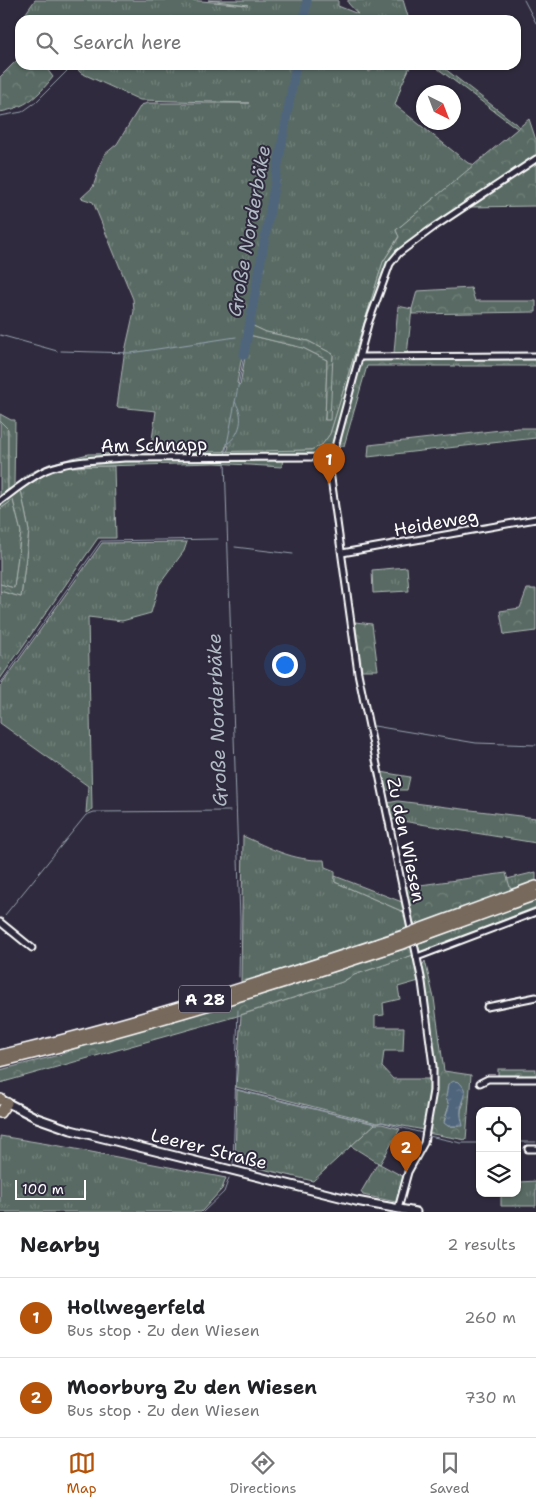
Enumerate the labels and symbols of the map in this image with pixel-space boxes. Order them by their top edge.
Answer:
north arrow [416,85,461,130]
water label: Große Norderbäke [222,143,276,319]
street label: Am Schnapp [101,432,207,458]
pin: 1 [313,443,345,484]
street label: Heideweg [392,504,480,542]
water label: Große Norderbäke [201,633,233,807]
your location [272,652,298,678]
street label: Zu den Wiesen [381,776,431,904]
road number: A 28 [179,986,231,1012]
street label: Leerer Straße [148,1123,270,1175]
pin: 2 [390,1131,422,1172]
scale bar [15,1177,86,1200]

